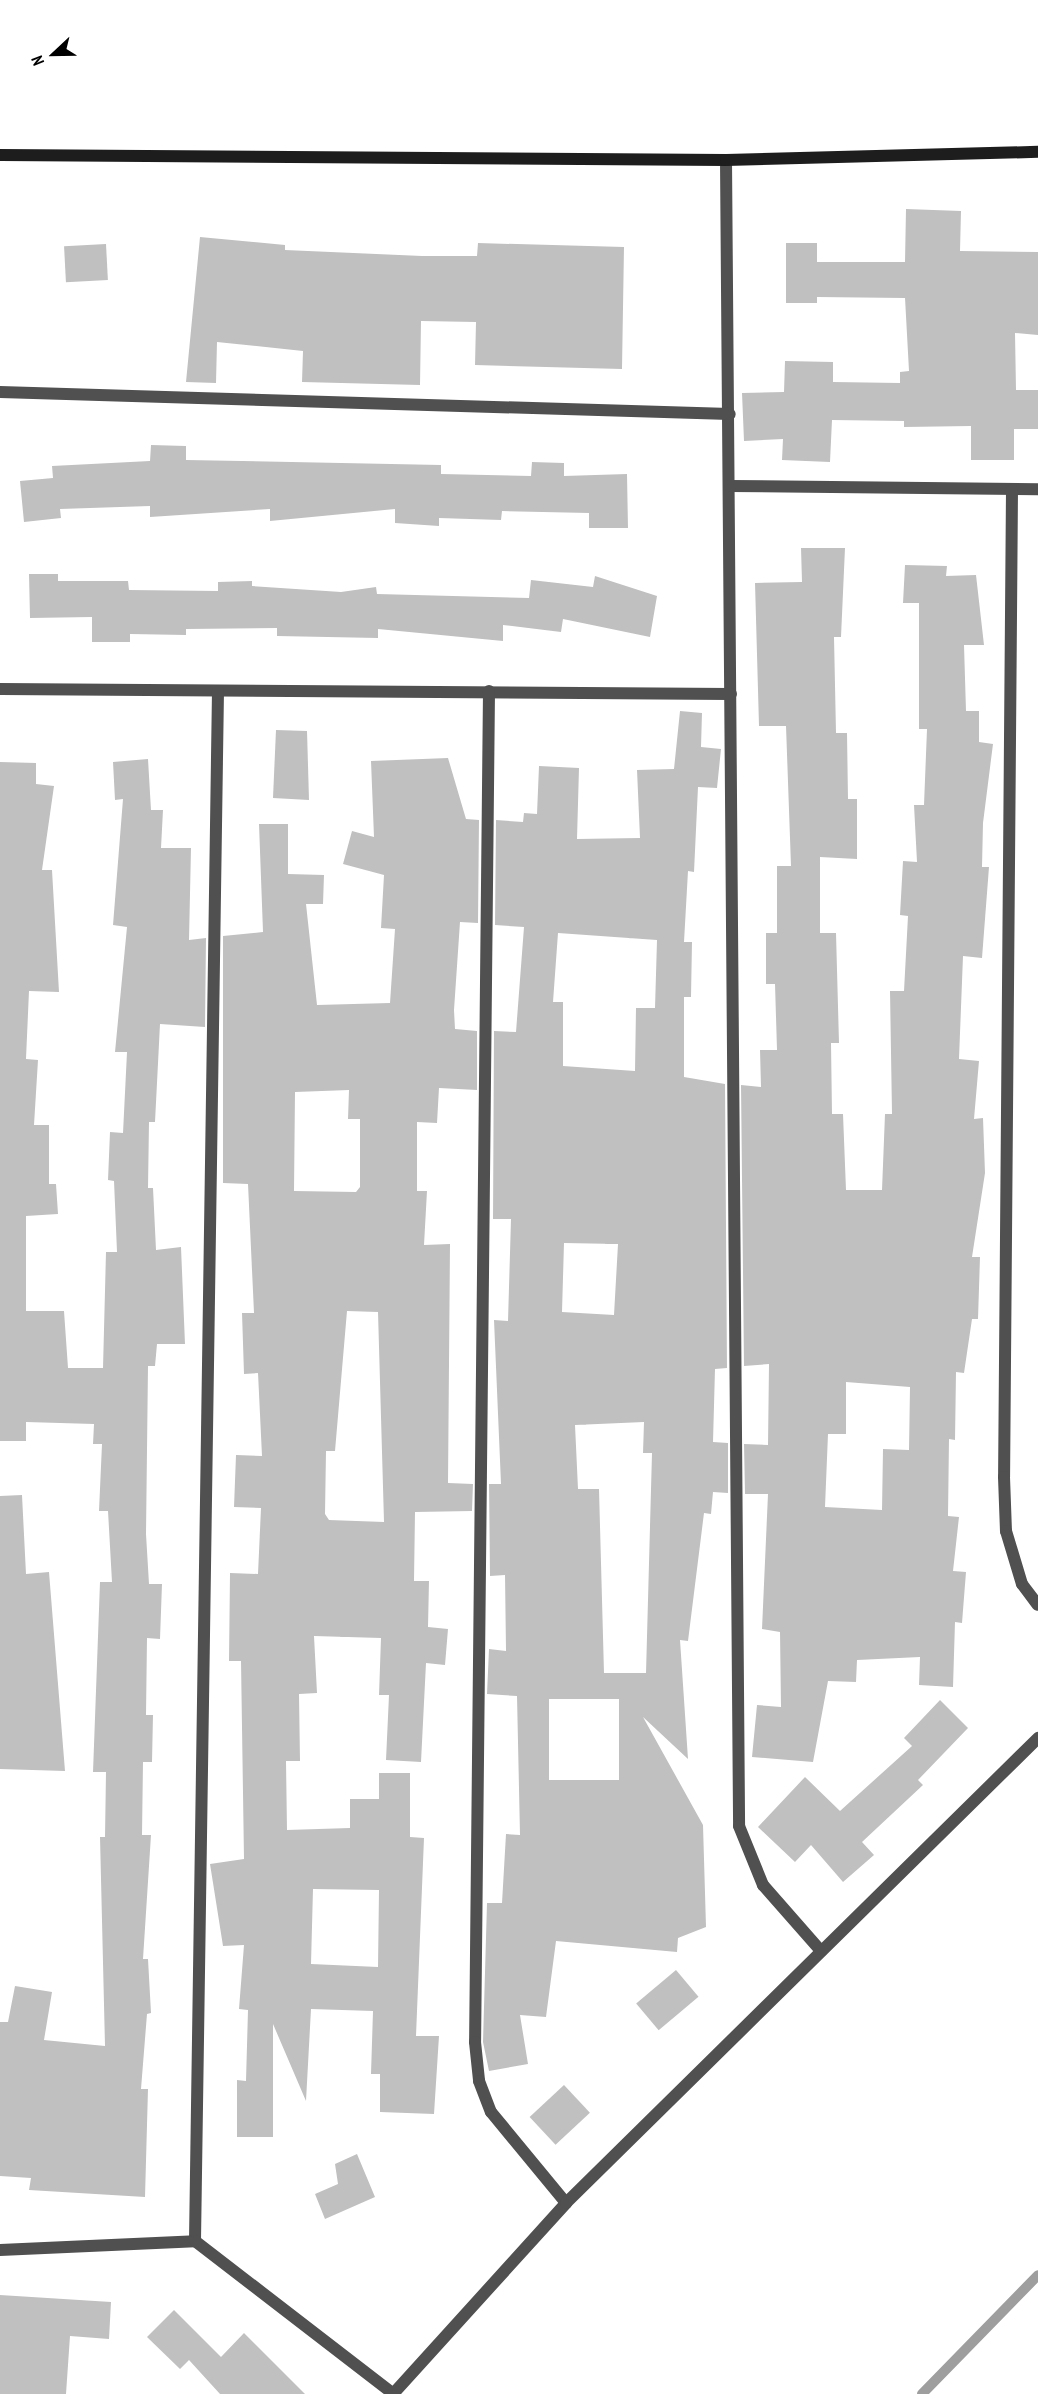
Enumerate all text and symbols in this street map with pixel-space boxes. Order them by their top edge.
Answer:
north arrow [24,24,84,84]
text: N [26,53,48,69]

